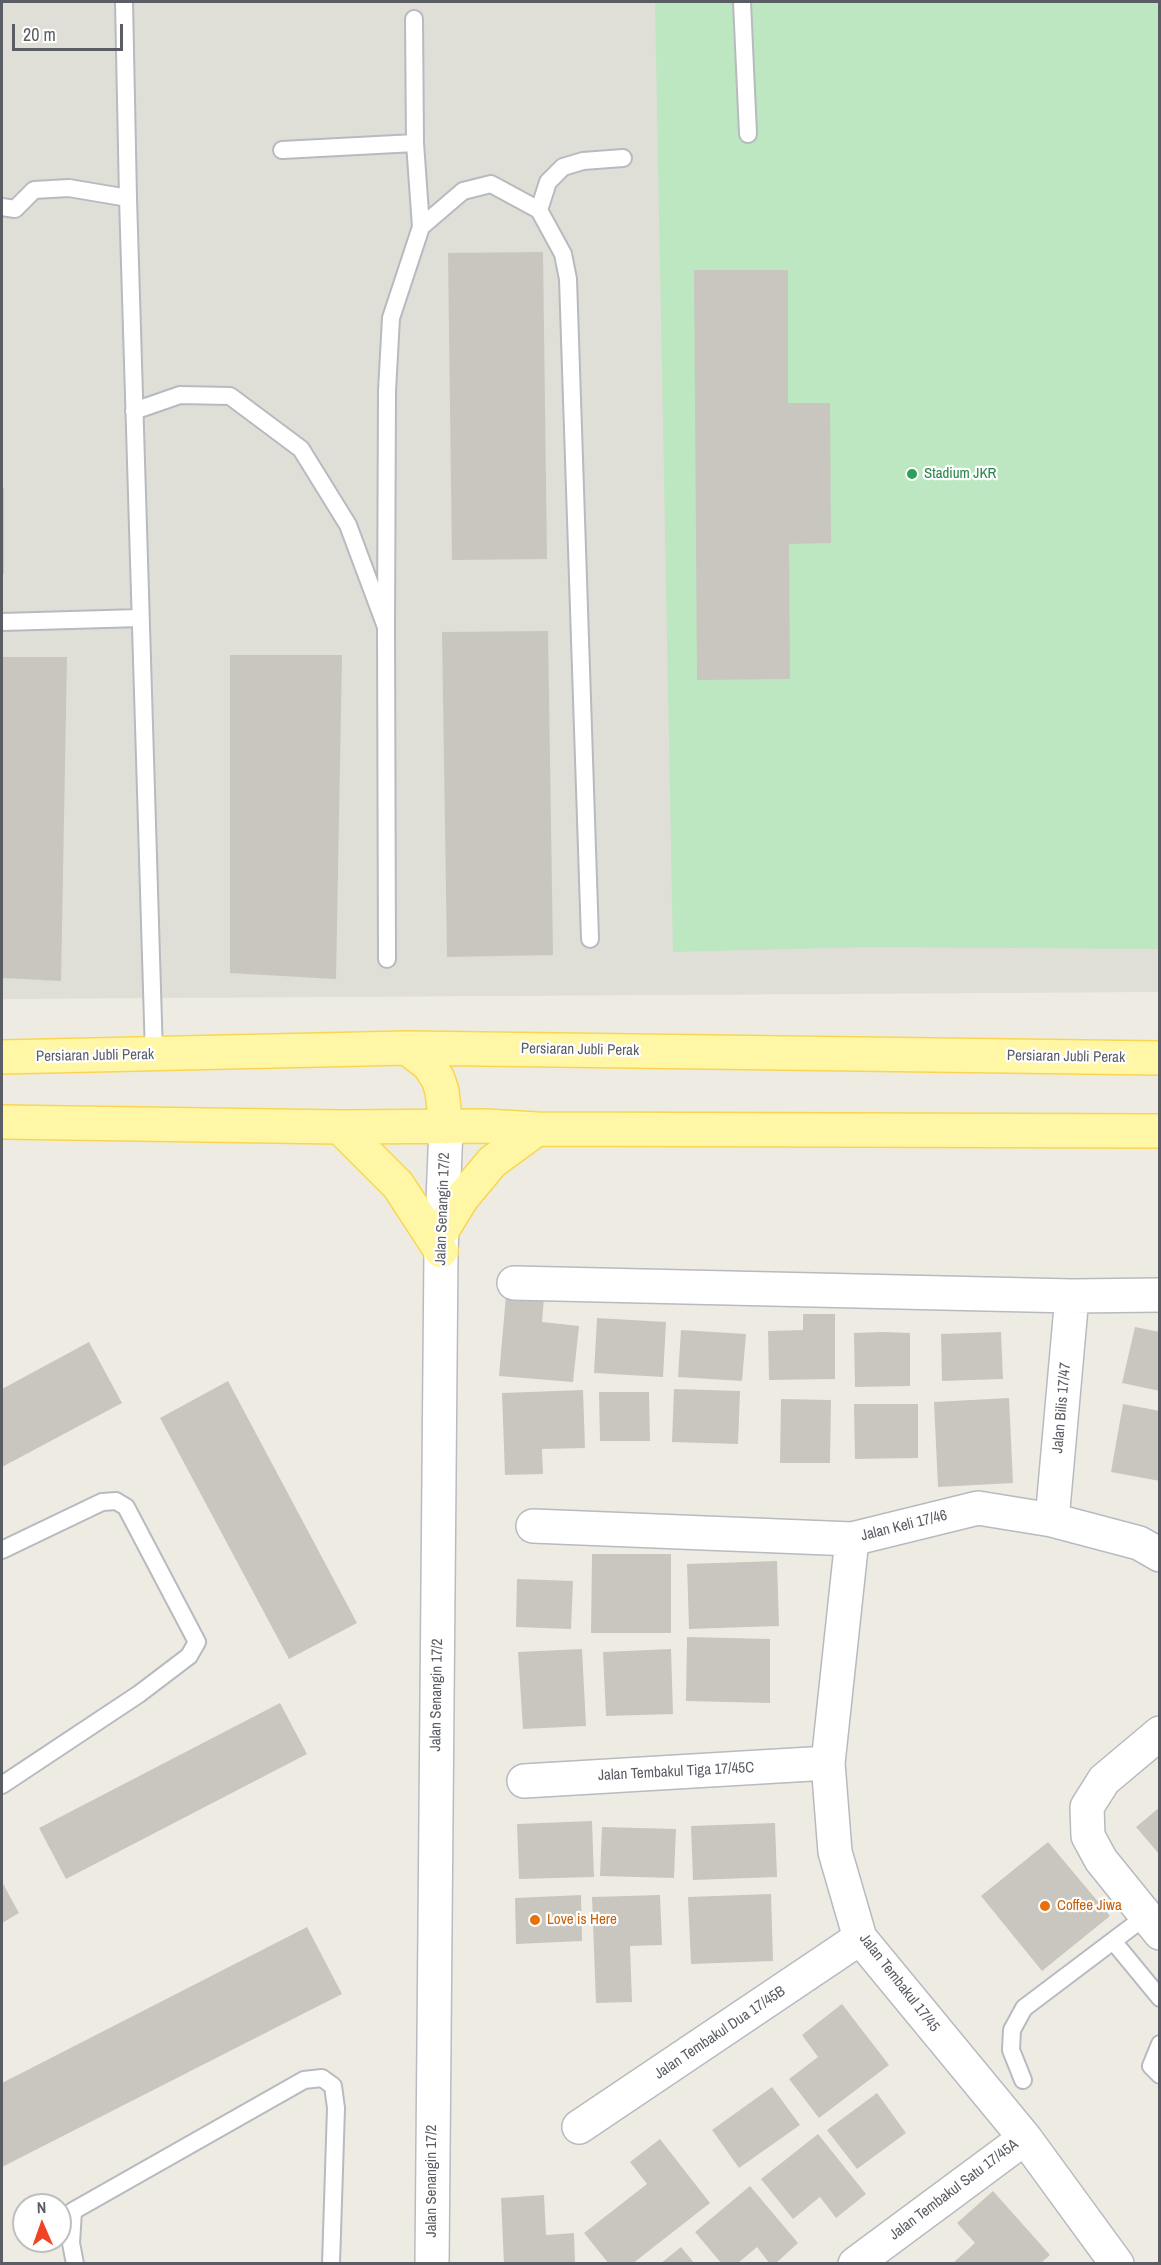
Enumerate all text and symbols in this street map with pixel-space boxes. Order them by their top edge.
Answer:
scale bar [15,12,126,50]
text: 20 m [23,22,56,47]
place label: Stadium JKR [924,465,996,483]
marker: Stadium JKR [905,467,919,481]
street label: Persiaran Jubli Perak [521,1040,639,1060]
street label: Persiaran Jubli Perak [36,1046,154,1066]
street label: Persiaran Jubli Perak [1007,1047,1125,1067]
street label: Jalan Senangin 17/2 [432,1152,454,1266]
street label: Jalan Bilis 17/47 [1049,1362,1075,1454]
street label: Jalan Keli 17/46 [859,1507,949,1545]
street label: Jalan Senangin 17/2 [427,1638,447,1752]
street label: Jalan Tembakul Tiga 17/45C [597,1759,755,1785]
place label: Coffee Jiwa [1057,1897,1122,1915]
marker: Coffee Jiwa [1038,1899,1052,1913]
place label: Love is Here [547,1911,617,1929]
marker: Love is Here [528,1913,542,1927]
street label: Jalan Tembakul 17/45 [855,1930,943,2036]
street label: Jalan Tembakul Dua 17/45B [651,1983,789,2083]
street label: Jalan Senangin 17/2 [423,2125,441,2237]
street label: Jalan Tembakul Satu 17/45A [886,2136,1022,2244]
north arrow [12,2193,72,2253]
text: N [36,2196,47,2218]

